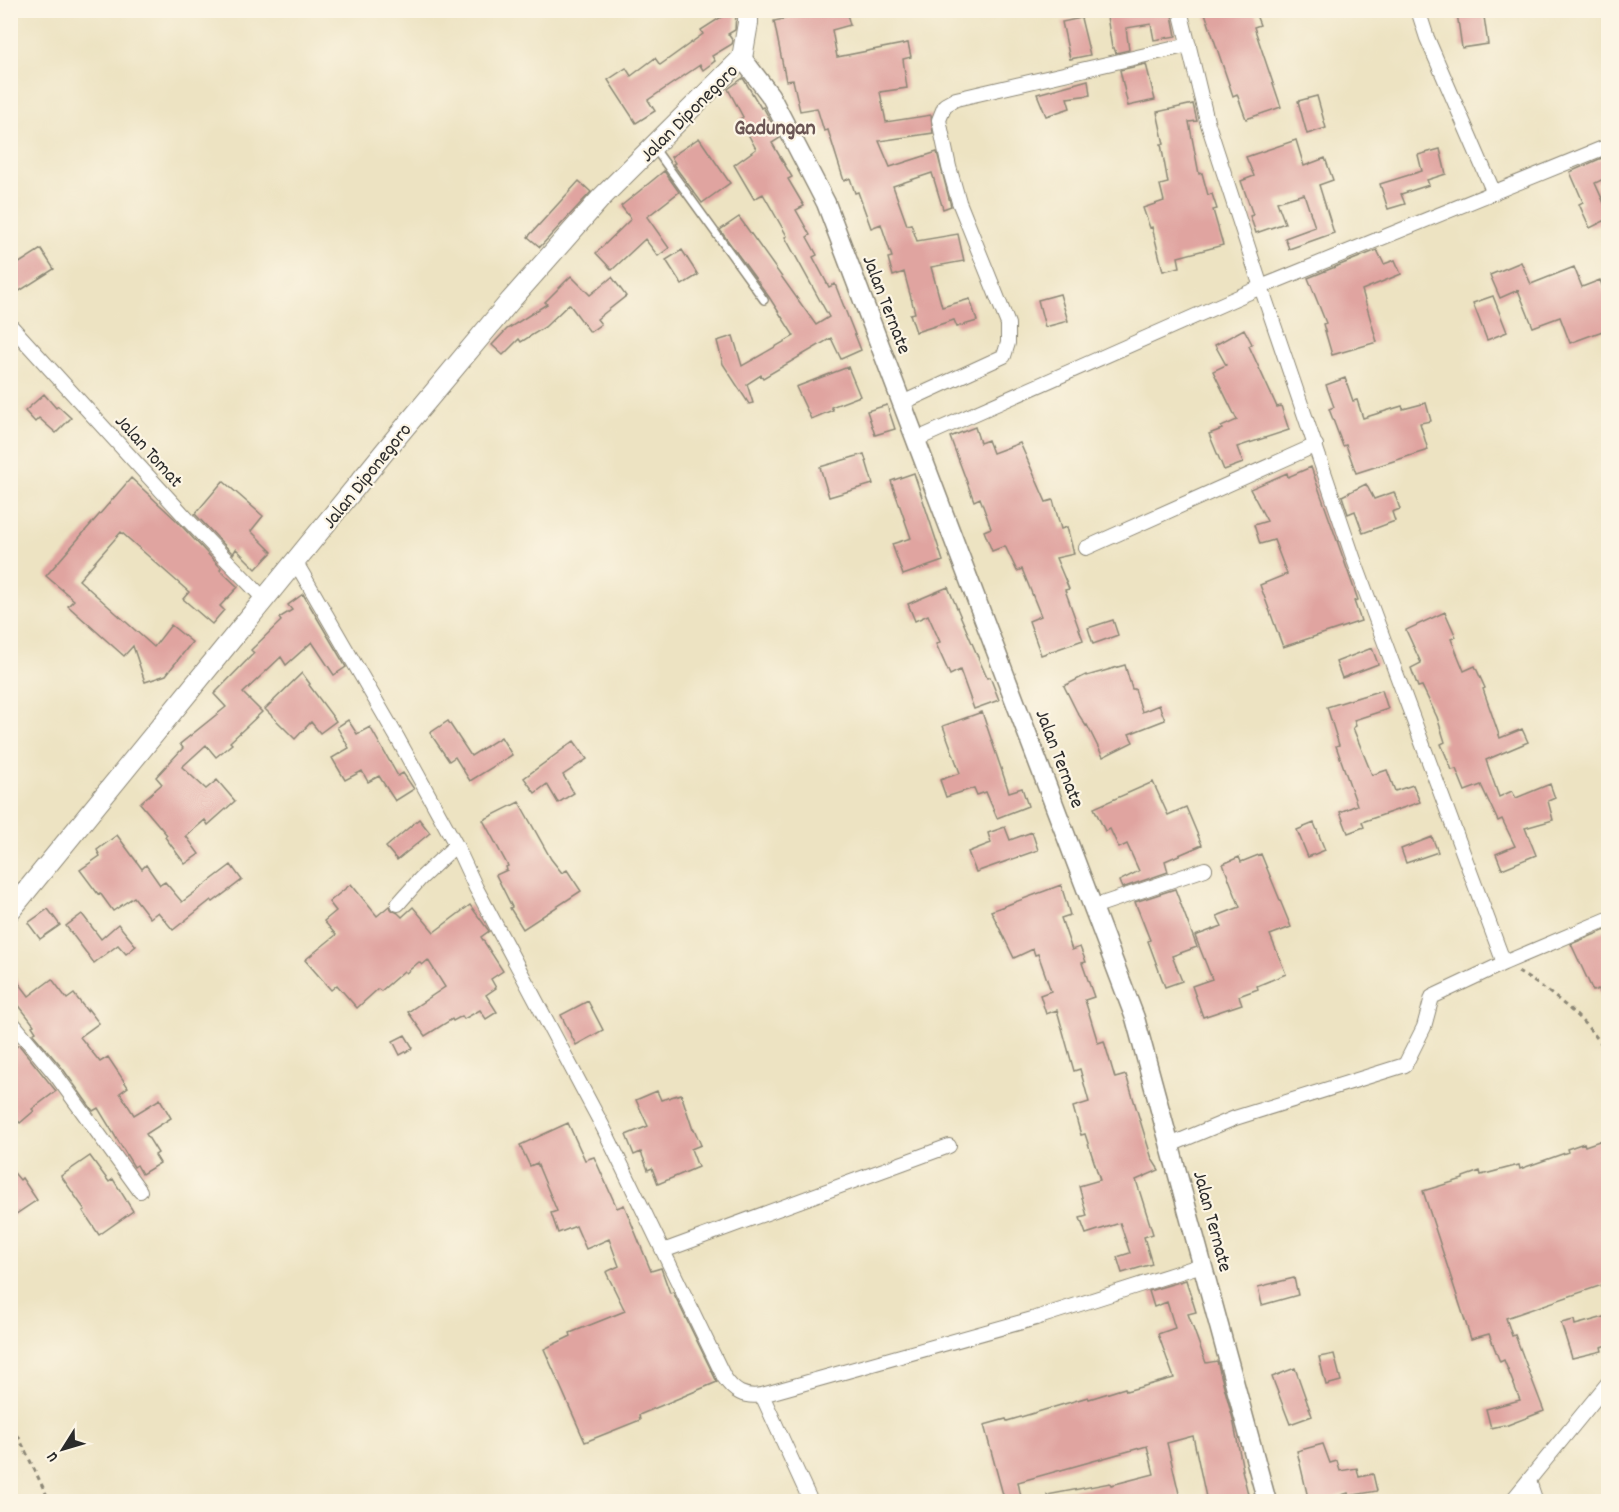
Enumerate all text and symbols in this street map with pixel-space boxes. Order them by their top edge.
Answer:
street label: Jalan Diponegoro [635,59,746,170]
district label: Gadungan [734,114,816,145]
street label: Jalan Ternate [854,252,917,359]
street label: Jalan Tomat [107,409,188,495]
street label: Jalan Diponegoro [317,418,420,536]
street label: Jalan Ternate [1027,706,1090,813]
street label: Jalan Ternate [1184,1168,1238,1276]
north arrow [33,1419,93,1479]
text: U [41,1446,65,1467]

